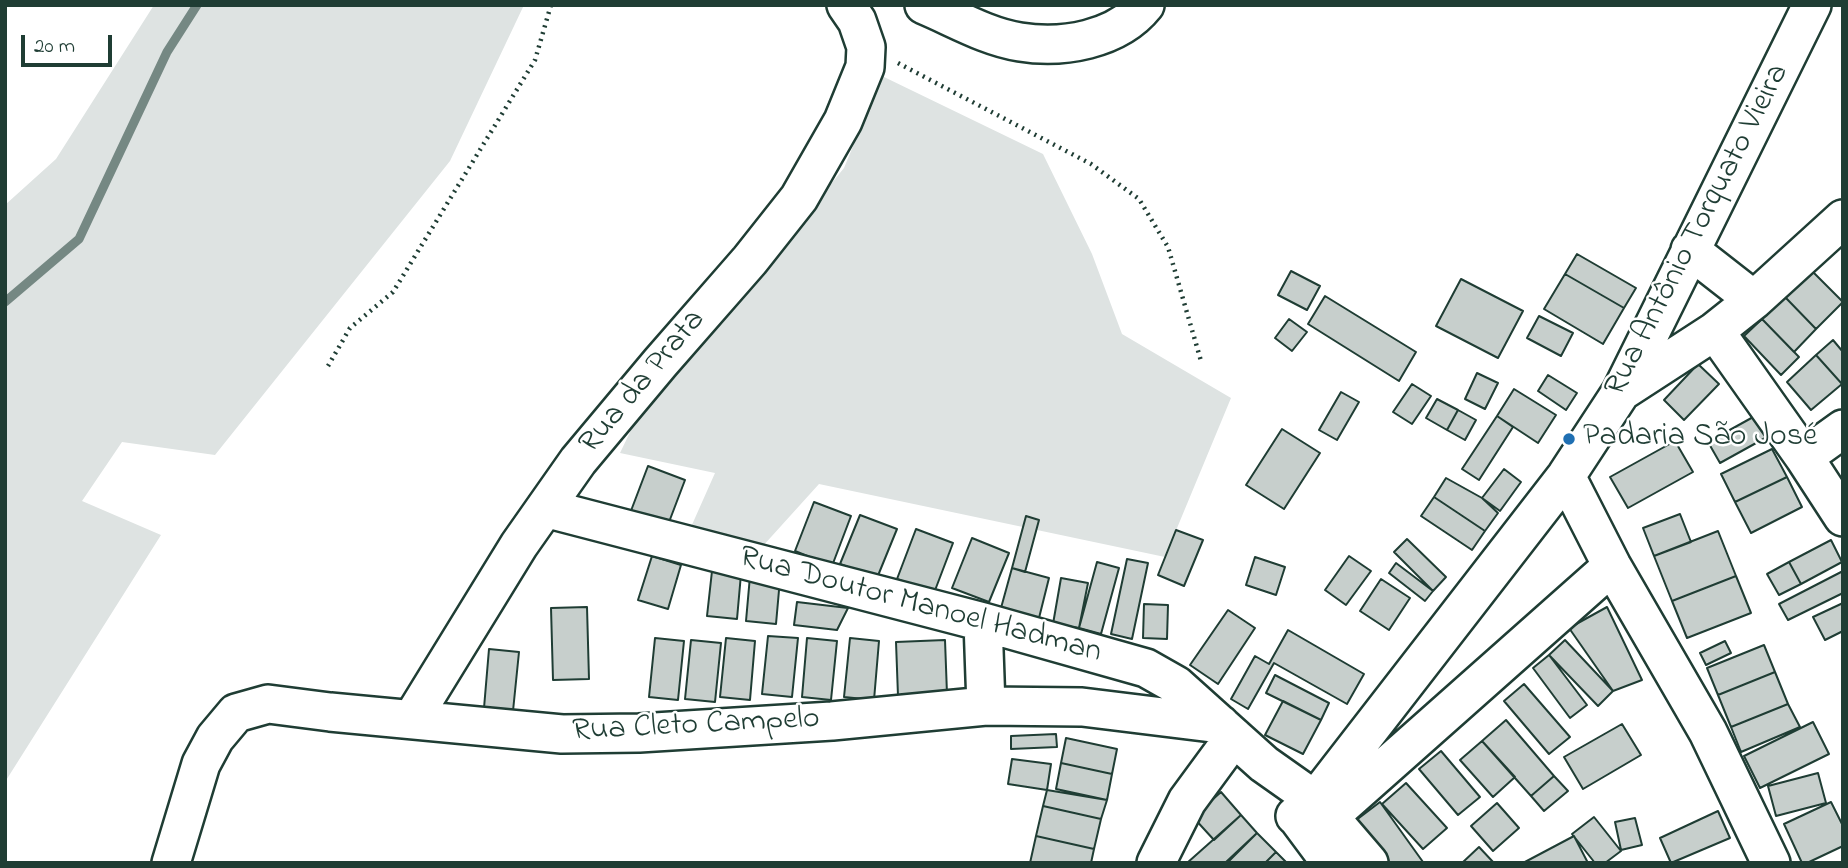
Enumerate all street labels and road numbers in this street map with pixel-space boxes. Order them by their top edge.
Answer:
street label: Rua Antônio Torquato Vieira [1598,58,1800,404]
street label: Rua da Prata [573,303,715,463]
street label: Rua Doutor Manoel Hadman [735,540,1105,674]
street label: Rua Cleto Campelo [572,701,820,753]

